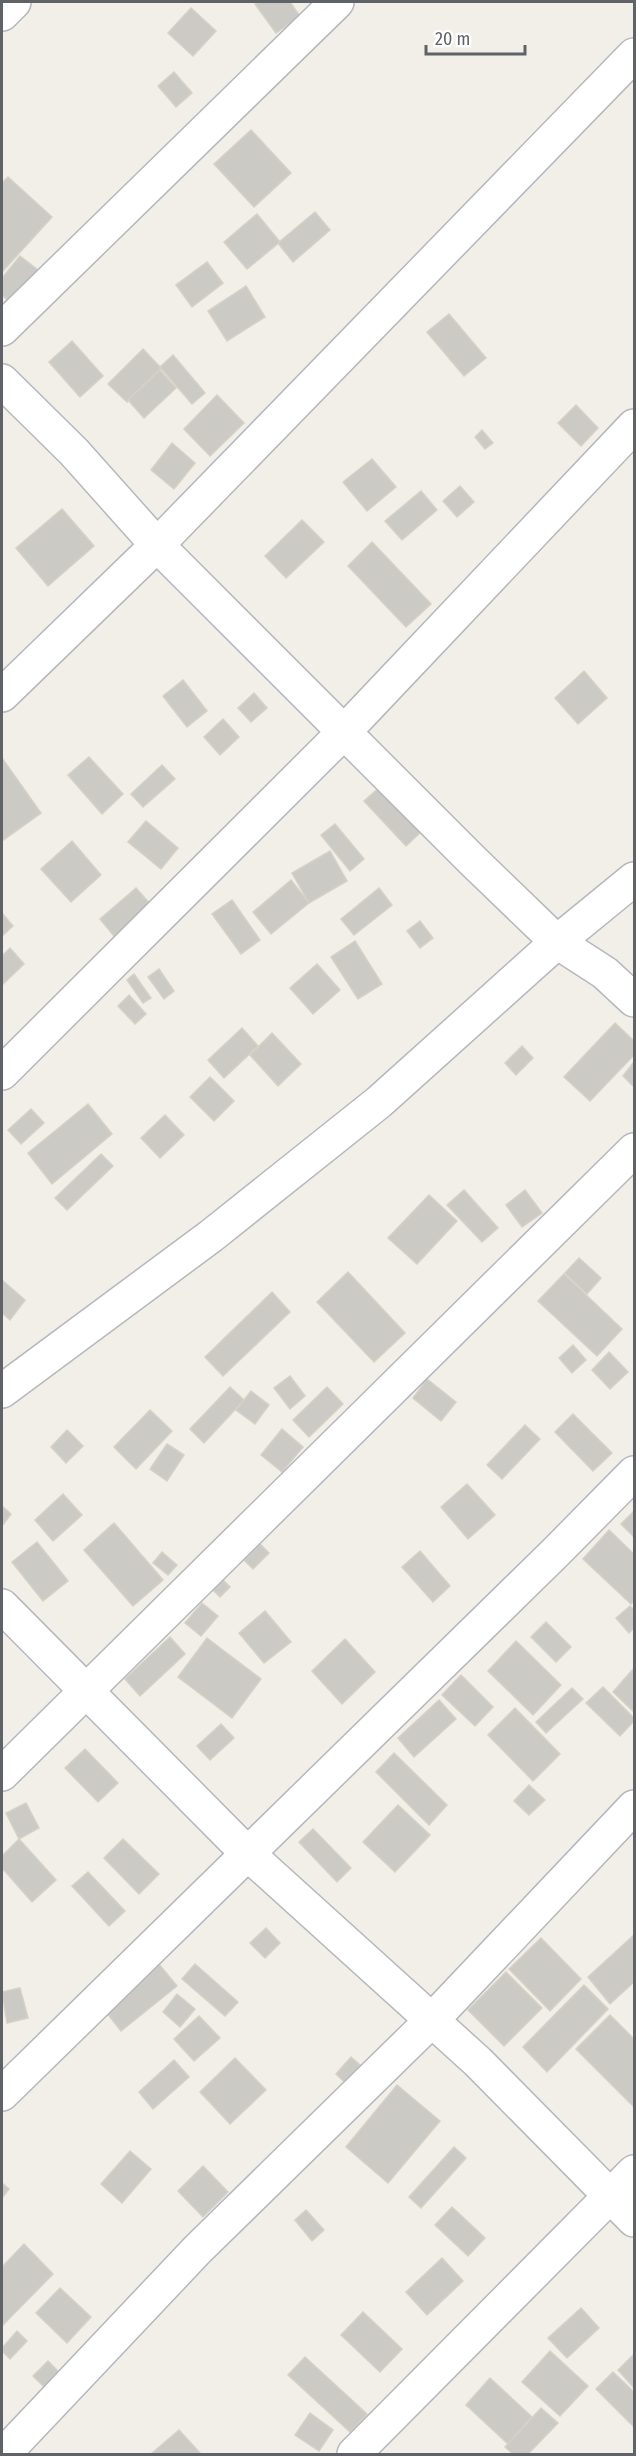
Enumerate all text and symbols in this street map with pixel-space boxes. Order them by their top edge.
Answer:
scale bar [426,18,525,56]
text: 20 m [435,28,470,50]

